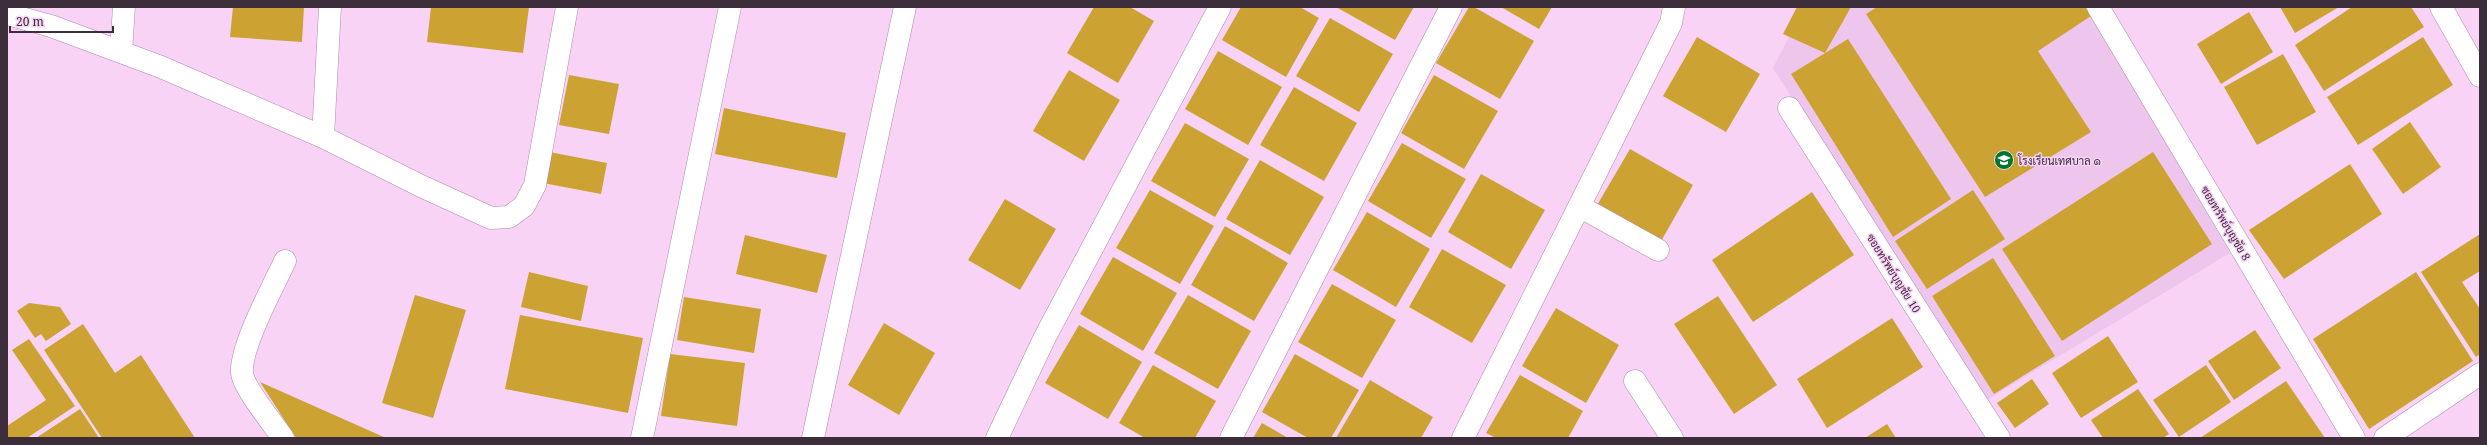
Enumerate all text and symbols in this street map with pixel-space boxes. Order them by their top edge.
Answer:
scale bar [10,8,113,34]
text: 20 m [16,13,44,30]
school or university icon: โรงเรียนเทศบาล ๑ [1993,149,2015,171]
place label: โรงเรียนเทศบาล ๑ [2017,153,2101,168]
street label: ซอยทรัพย์บุญชัย 8 [2196,183,2254,264]
street label: ซอยทรัพย์บุญชัย 10 [1862,231,1924,316]

